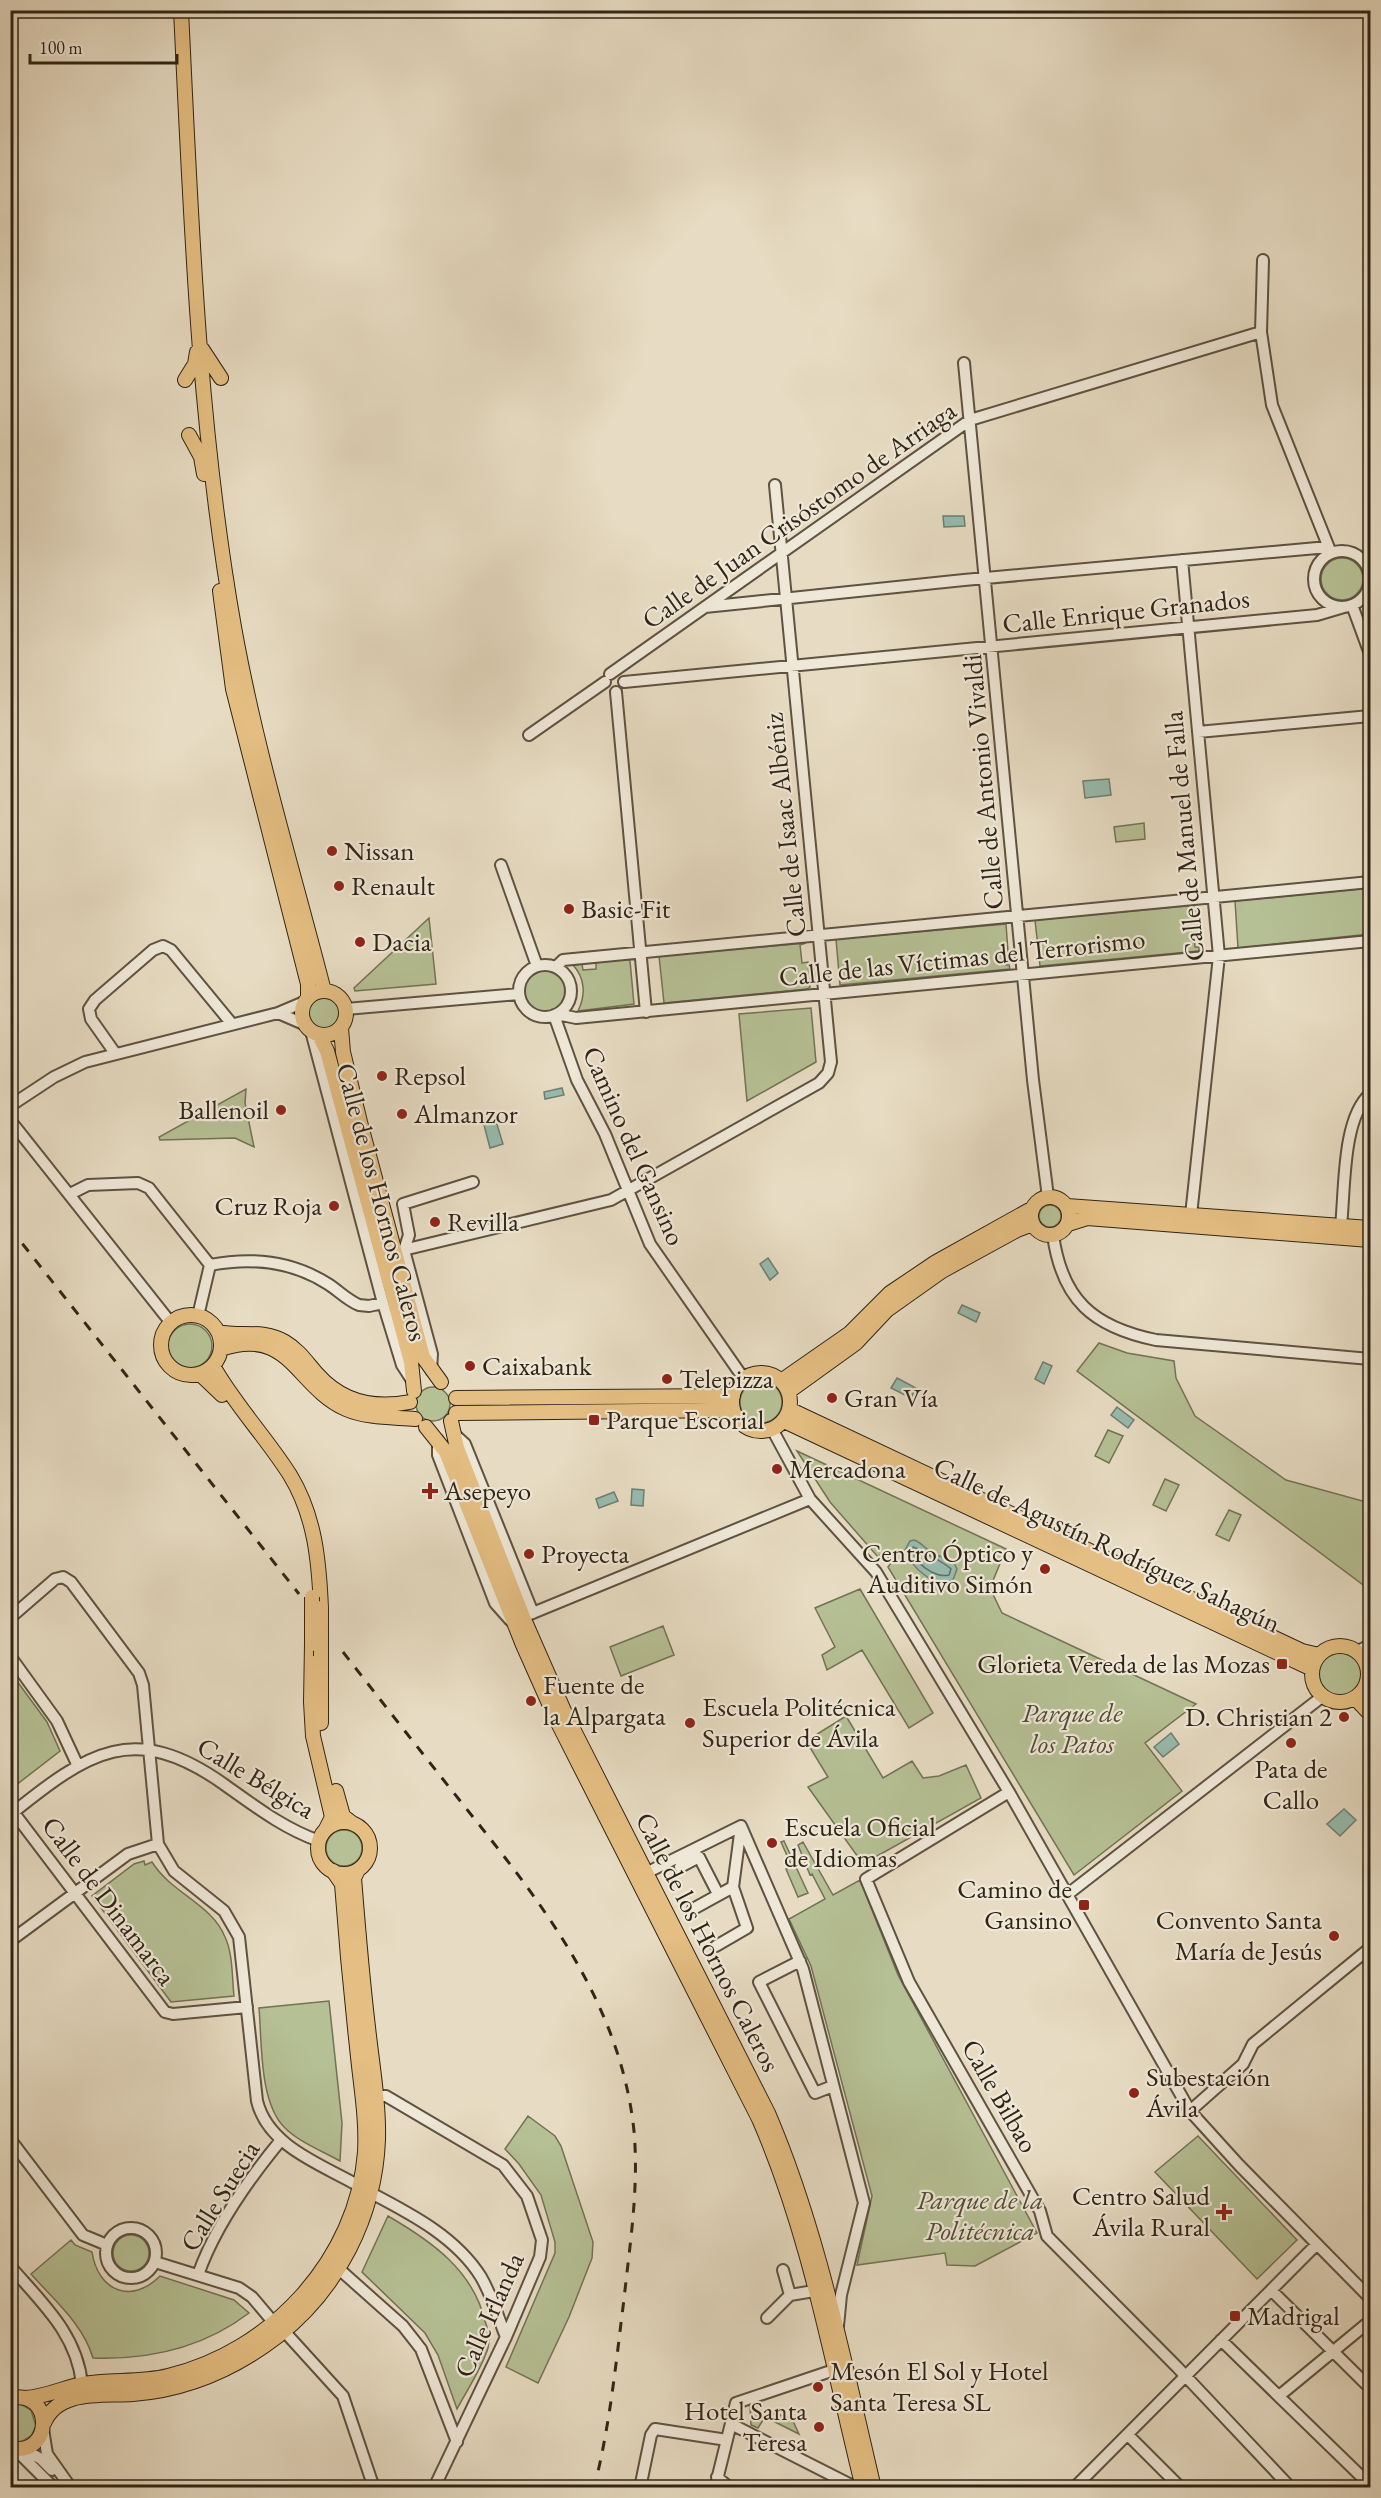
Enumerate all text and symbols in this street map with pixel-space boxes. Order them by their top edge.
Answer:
scale bar [30,27,177,65]
text: 100 m [39,36,83,59]
street label: Calle de Juan Crisóstomo de Arriaga [635,392,963,637]
street label: Calle Enrique Granados [1001,580,1251,641]
street label: Calle de Antonio Vivaldi [954,653,1011,911]
street label: Calle de Manuel de Falla [1155,709,1212,963]
street label: Calle de Isaac Albéniz [755,711,814,939]
place label: Nissan [344,833,414,868]
marker: Nissan [325,844,339,858]
place label: Renault [351,868,436,903]
marker: Renault [332,879,346,893]
place label: Basic-Fit [581,891,671,926]
marker: Basic-Fit [562,902,576,916]
street label: Calle de las Víctimas del Terrorismo [777,921,1147,994]
place label: Dacia [372,924,432,959]
marker: Dacia [353,935,367,949]
street label: Camino del Gansino [575,1041,694,1251]
place label: Repsol [394,1058,466,1093]
street label: Calle de los Hornos Caleros [329,1059,436,1345]
marker: Repsol [375,1069,389,1083]
place label: Ballenoil [178,1092,269,1127]
place label: Almanzor [413,1096,518,1131]
marker: Ballenoil [274,1103,288,1117]
marker: Almanzor [395,1107,409,1121]
place label: Cruz Roja [215,1188,322,1223]
marker: Cruz Roja [327,1199,341,1213]
place label: Revilla [447,1204,519,1239]
marker: Revilla [428,1215,442,1229]
place label: Caixabank [482,1348,592,1383]
marker: Caixabank [463,1359,477,1373]
place label: Telepizza [679,1361,774,1396]
marker: Telepizza [660,1372,674,1386]
place label: Gran Vía [844,1380,938,1415]
marker: Gran Vía [825,1391,839,1405]
place label: Parque Escorial [606,1402,764,1437]
marker: Parque Escorial [587,1413,601,1427]
street label: Calle de Agustín Rodríguez Sahagún [928,1449,1286,1640]
place label: Mercadona [789,1451,906,1486]
marker: Mercadona [770,1462,784,1476]
place label: Asepeyo [443,1473,531,1508]
marker: Asepeyo [421,1482,439,1500]
place label: Centro Óptico y Auditivo Simón [862,1535,1033,1601]
place label: Proyecta [541,1536,629,1571]
marker: Proyecta [522,1547,536,1561]
marker: Centro Óptico y Auditivo Simón [1038,1562,1052,1576]
place label: Glorieta Vereda de las Mozas [977,1646,1270,1681]
marker: Glorieta Vereda de las Mozas [1275,1657,1289,1671]
place label: Fuente de la Alpargata [543,1667,666,1733]
place label: Escuela Politécnica Superior de Ávila [702,1689,896,1755]
marker: Fuente de la Alpargata [524,1694,538,1708]
park label: Parque de los Patos [1022,1695,1123,1761]
place label: D. Christian 2 [1185,1699,1332,1734]
marker: D. Christian 2 [1337,1710,1351,1724]
marker: Escuela Politécnica Superior de Ávila [683,1716,697,1730]
street label: Calle Bélgica [191,1729,322,1827]
marker: Pata de Callo [1284,1736,1298,1750]
place label: Pata de Callo [1254,1751,1328,1817]
street label: Calle de los Hornos Caleros [628,1806,789,2077]
street label: Calle de Dinamarca [34,1809,184,1992]
place label: Escuela Oficial de Idiomas [784,1809,936,1875]
marker: Escuela Oficial de Idiomas [765,1836,779,1850]
place label: Camino de Gansino [957,1871,1072,1937]
marker: Camino de Gansino [1077,1898,1091,1912]
place label: Convento Santa María de Jesús [1156,1902,1322,1968]
marker: Convento Santa María de Jesús [1327,1929,1341,1943]
street label: Calle Bilbao [954,2033,1047,2159]
place label: Subestación Ávila [1145,2059,1270,2125]
marker: Subestación Ávila [1127,2086,1141,2100]
street label: Calle Suecia [172,2134,267,2258]
place label: Centro Salud Ávila Rural [1072,2178,1210,2244]
park label: Parque de la Politécnica [916,2182,1044,2248]
marker: Centro Salud Ávila Rural [1215,2203,1233,2221]
street label: Calle Irlanda [446,2247,532,2383]
place label: Madrigal [1247,2298,1340,2333]
marker: Madrigal [1228,2309,1242,2323]
place label: Mesón El Sol y Hotel Santa Teresa SL [830,2353,1049,2419]
marker: Mesón El Sol y Hotel Santa Teresa SL [811,2380,825,2394]
place label: Hotel Santa Teresa [684,2393,807,2459]
marker: Hotel Santa Teresa [812,2420,826,2434]

